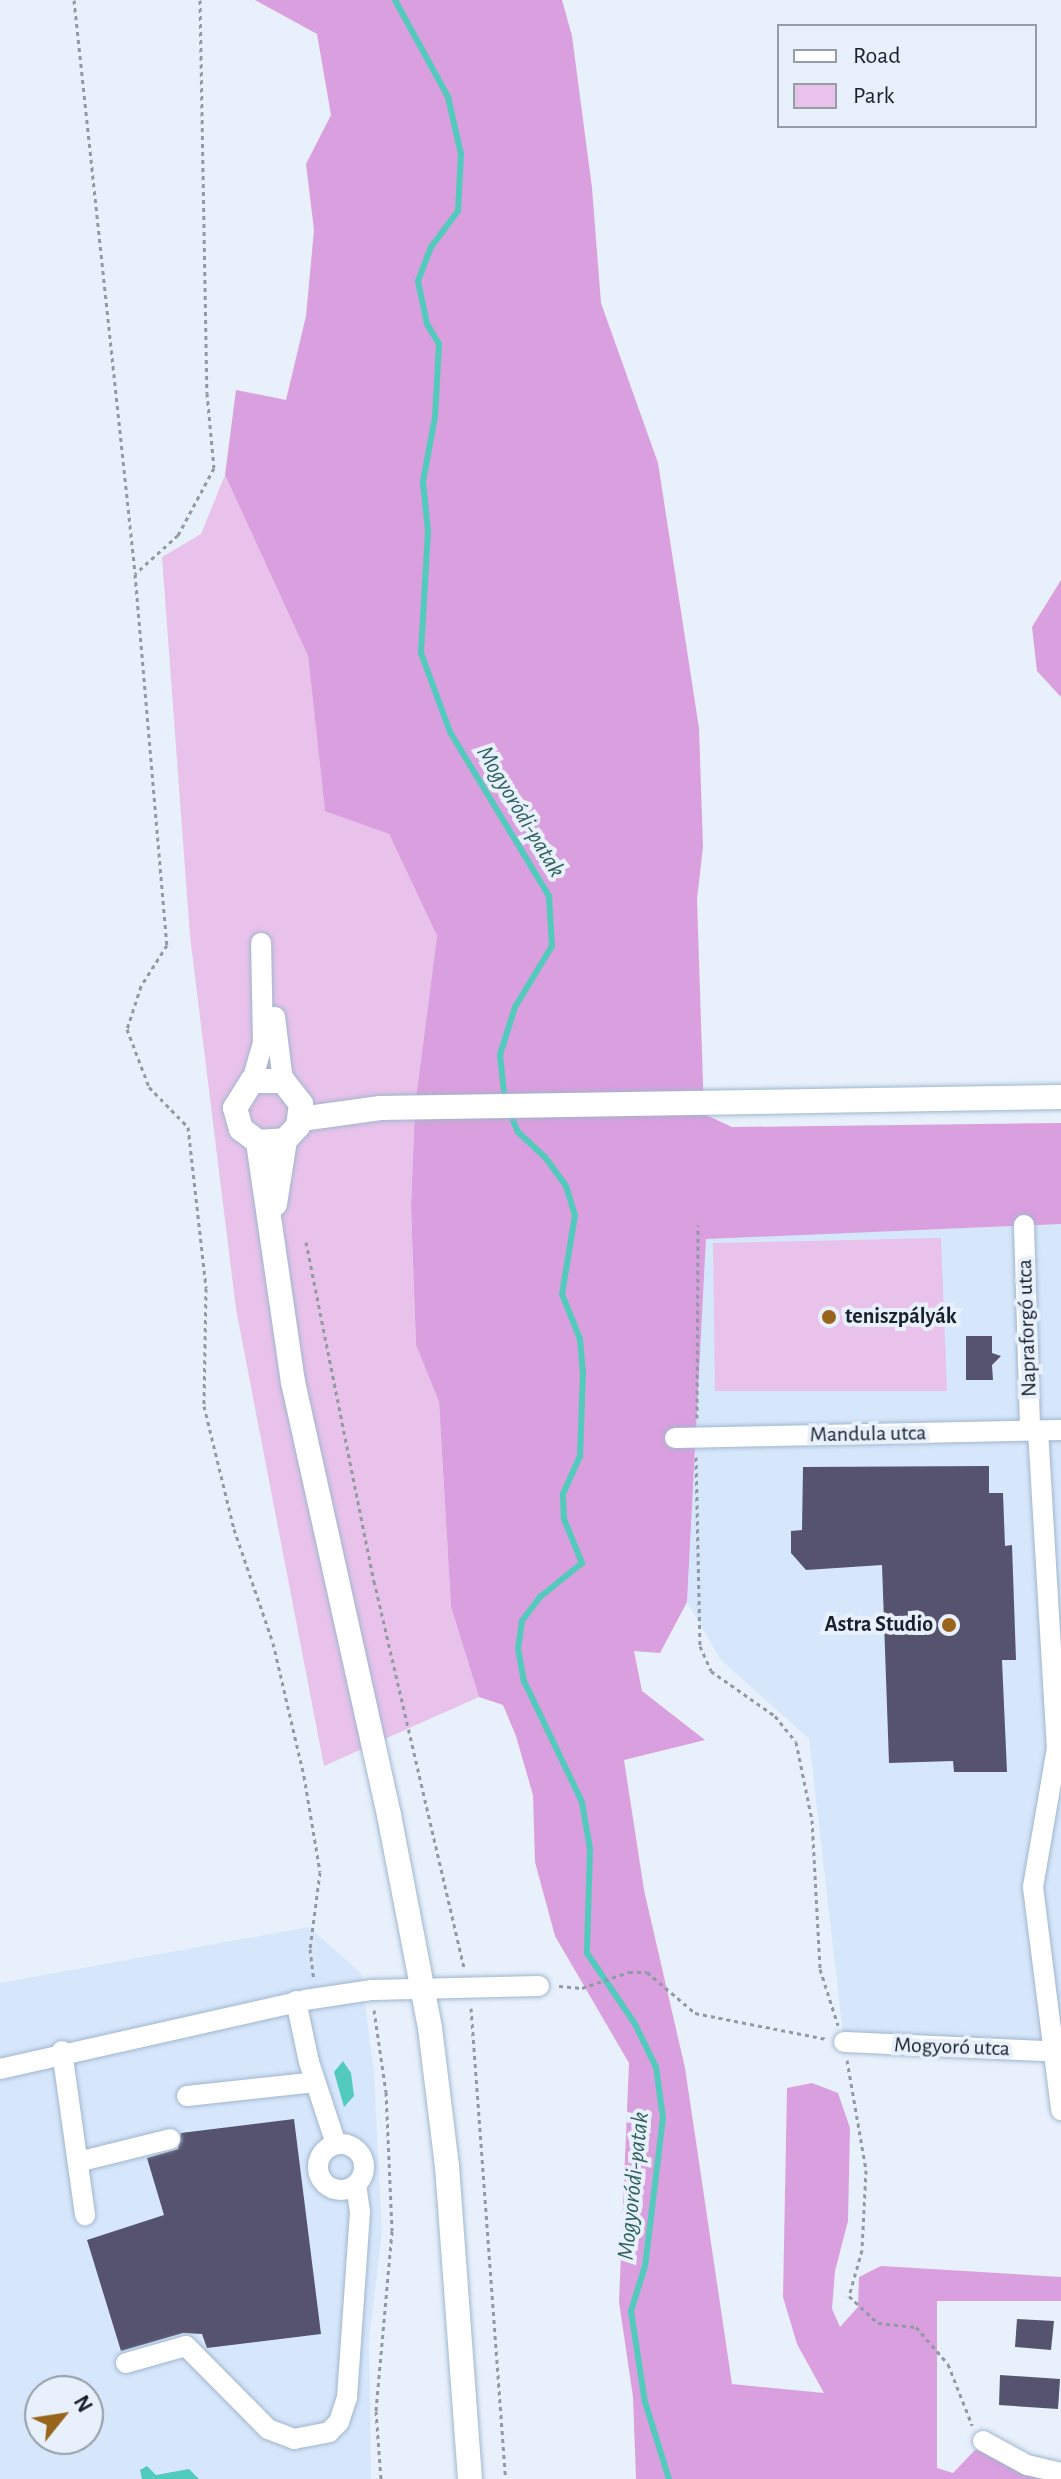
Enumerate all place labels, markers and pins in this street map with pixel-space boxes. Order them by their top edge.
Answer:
place label: teniszpályák [845,1304,957,1330]
marker: teniszpályák [820,1308,838,1326]
place label: Astra Studio [825,1612,933,1638]
marker: Astra Studio [940,1616,958,1634]

